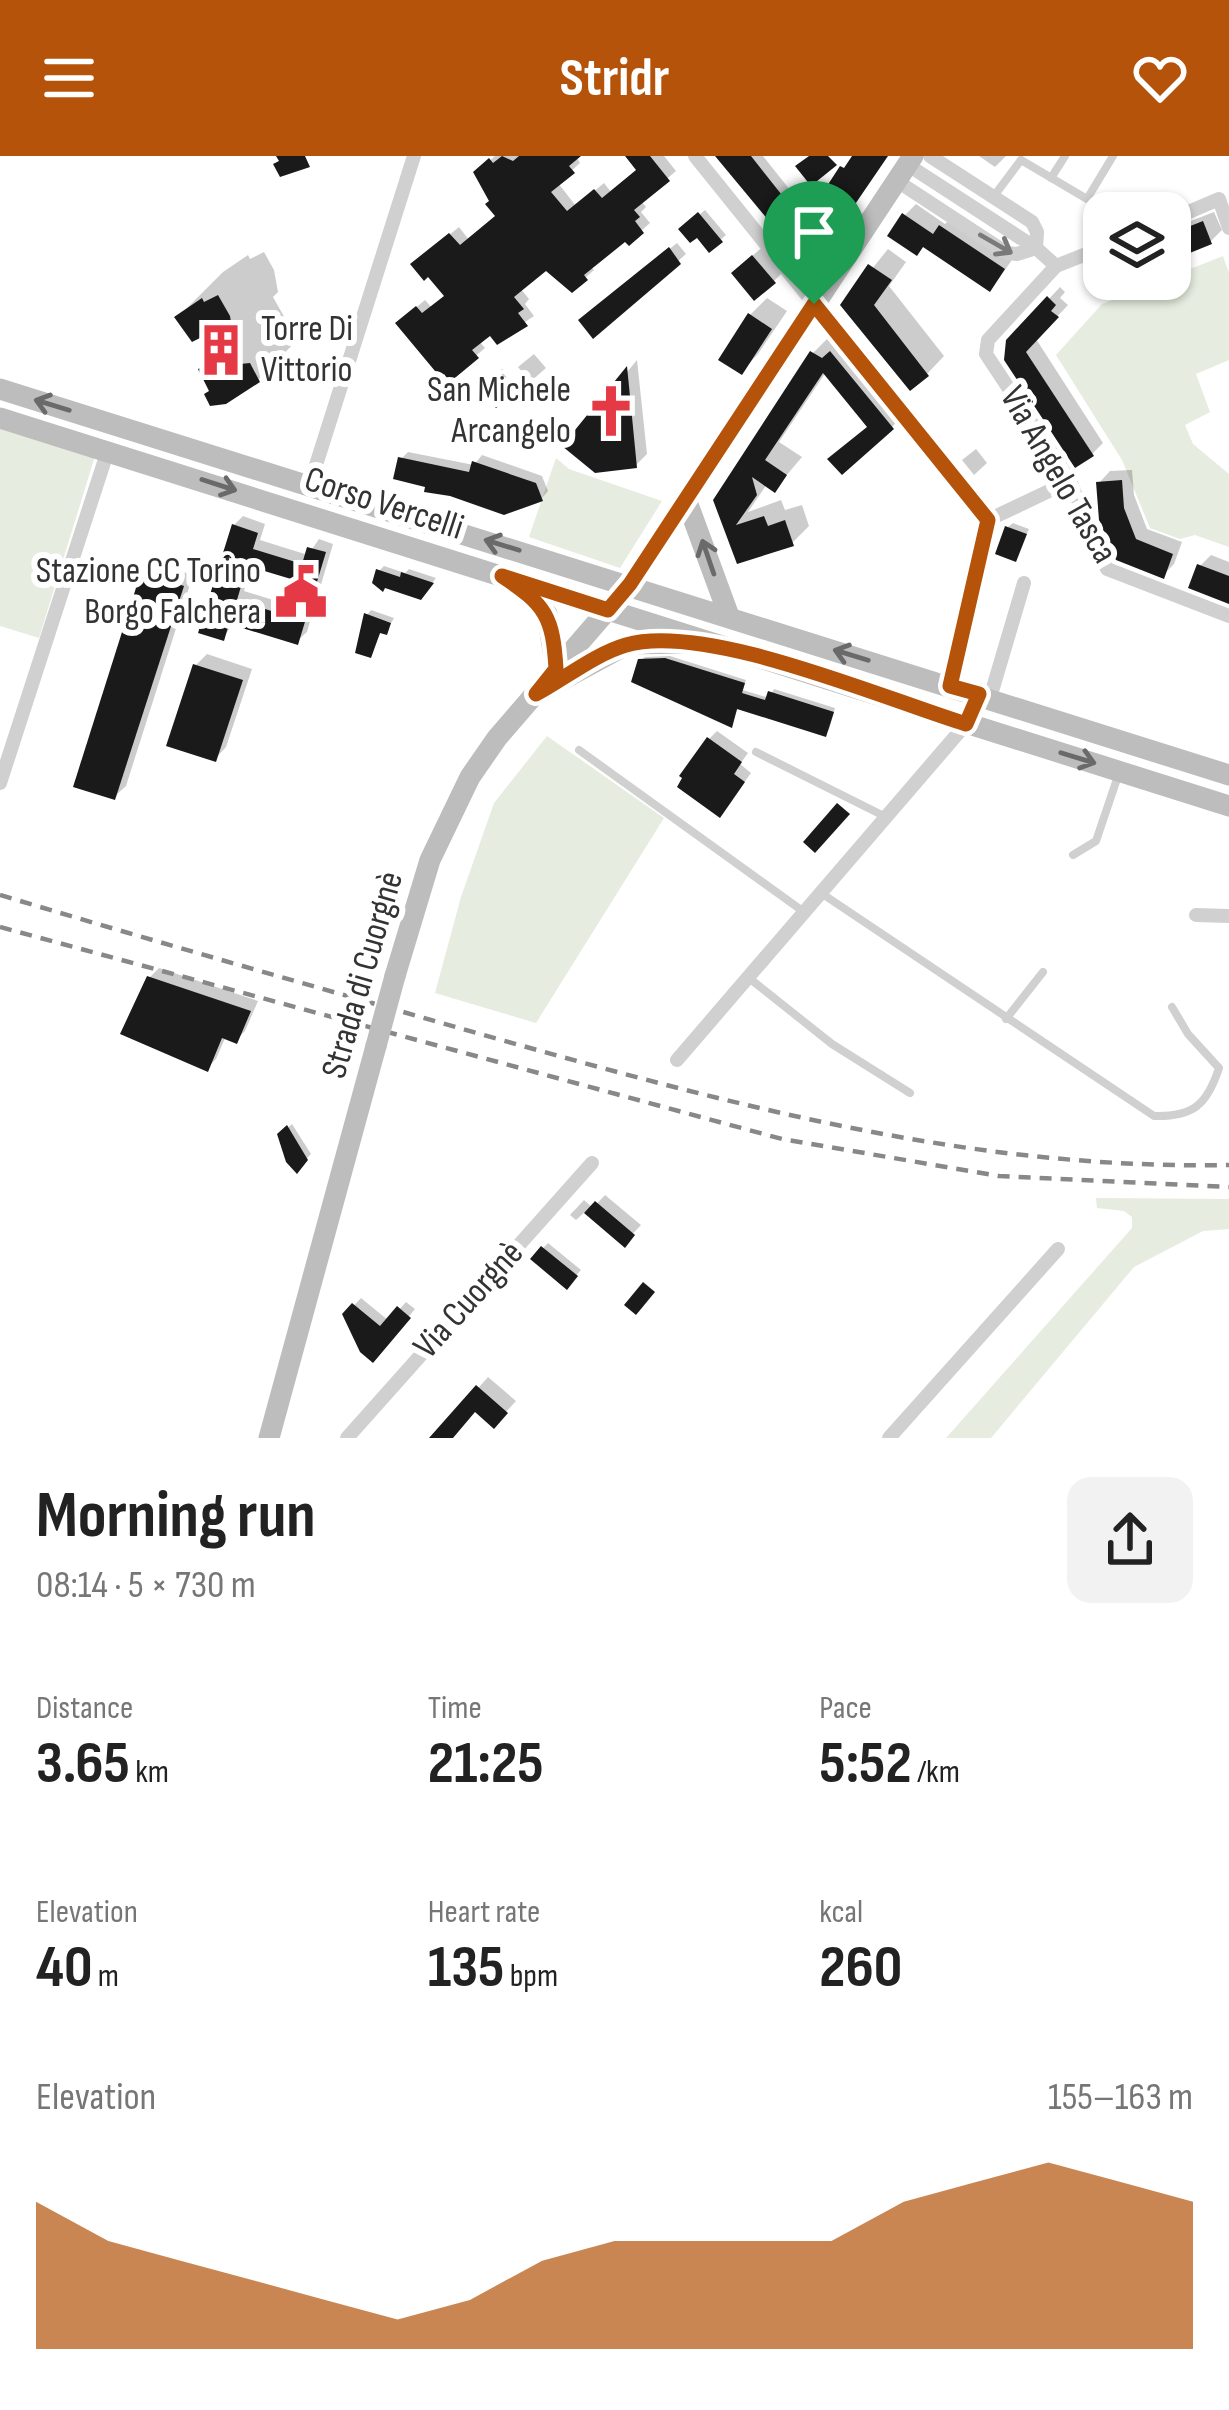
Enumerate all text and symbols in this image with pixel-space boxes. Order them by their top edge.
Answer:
icon: menu [36,45,102,111]
icon: heart [1127,45,1193,111]
text: Stridr [559,46,670,111]
pin [763,181,865,304]
map controls [1083,192,1191,300]
button: layers [1083,192,1191,300]
icon: arrive [781,199,847,265]
one-way arrow [978,232,1013,256]
place label: Torre Di Vittorio [261,308,353,392]
building icon: Torre Di Vittorio [192,321,250,379]
place label: San Michele Arcangelo [427,369,571,453]
street label: Via Angelo Tasca [990,379,1126,571]
church icon: San Michele Arcangelo [582,382,640,440]
one-way arrow [34,393,72,415]
street label: Corso Vercelli [299,458,469,550]
one-way arrow [199,476,237,498]
one-way arrow [484,533,522,555]
one-way arrow [696,539,718,577]
place label: Stazione CC Torino Borgo Falchera [36,550,261,634]
public building icon: Stazione CC Torino Borgo Falchera [272,563,330,621]
one-way arrow [833,643,871,665]
one-way arrow [1058,749,1096,771]
street label: Strada di Cuorgnè [313,867,413,1083]
street label: Via Cuorgnè [405,1232,533,1368]
text: Morning run [36,1477,316,1556]
button: share [1067,1477,1193,1603]
text: 08:14 · 5 × 730 m [36,1562,256,1609]
text: Distance [36,1688,133,1728]
text: Time [428,1688,482,1728]
text: Pace [819,1688,872,1728]
text: 3.65 [36,1728,130,1800]
text: 21:25 [428,1728,544,1800]
text: 5:52 [819,1728,912,1800]
text: km [130,1752,169,1792]
text: /km [912,1752,960,1792]
text: Elevation [36,1892,138,1932]
text: Heart rate [428,1892,540,1932]
text: kcal [819,1892,863,1932]
text: 40 [36,1932,92,2004]
text: 135 [428,1932,504,2004]
text: 260 [819,1932,902,2004]
text: m [92,1956,119,1996]
text: bpm [504,1956,558,1996]
text: Elevation [36,2074,156,2121]
text: 155–163 m [1048,2074,1193,2121]

